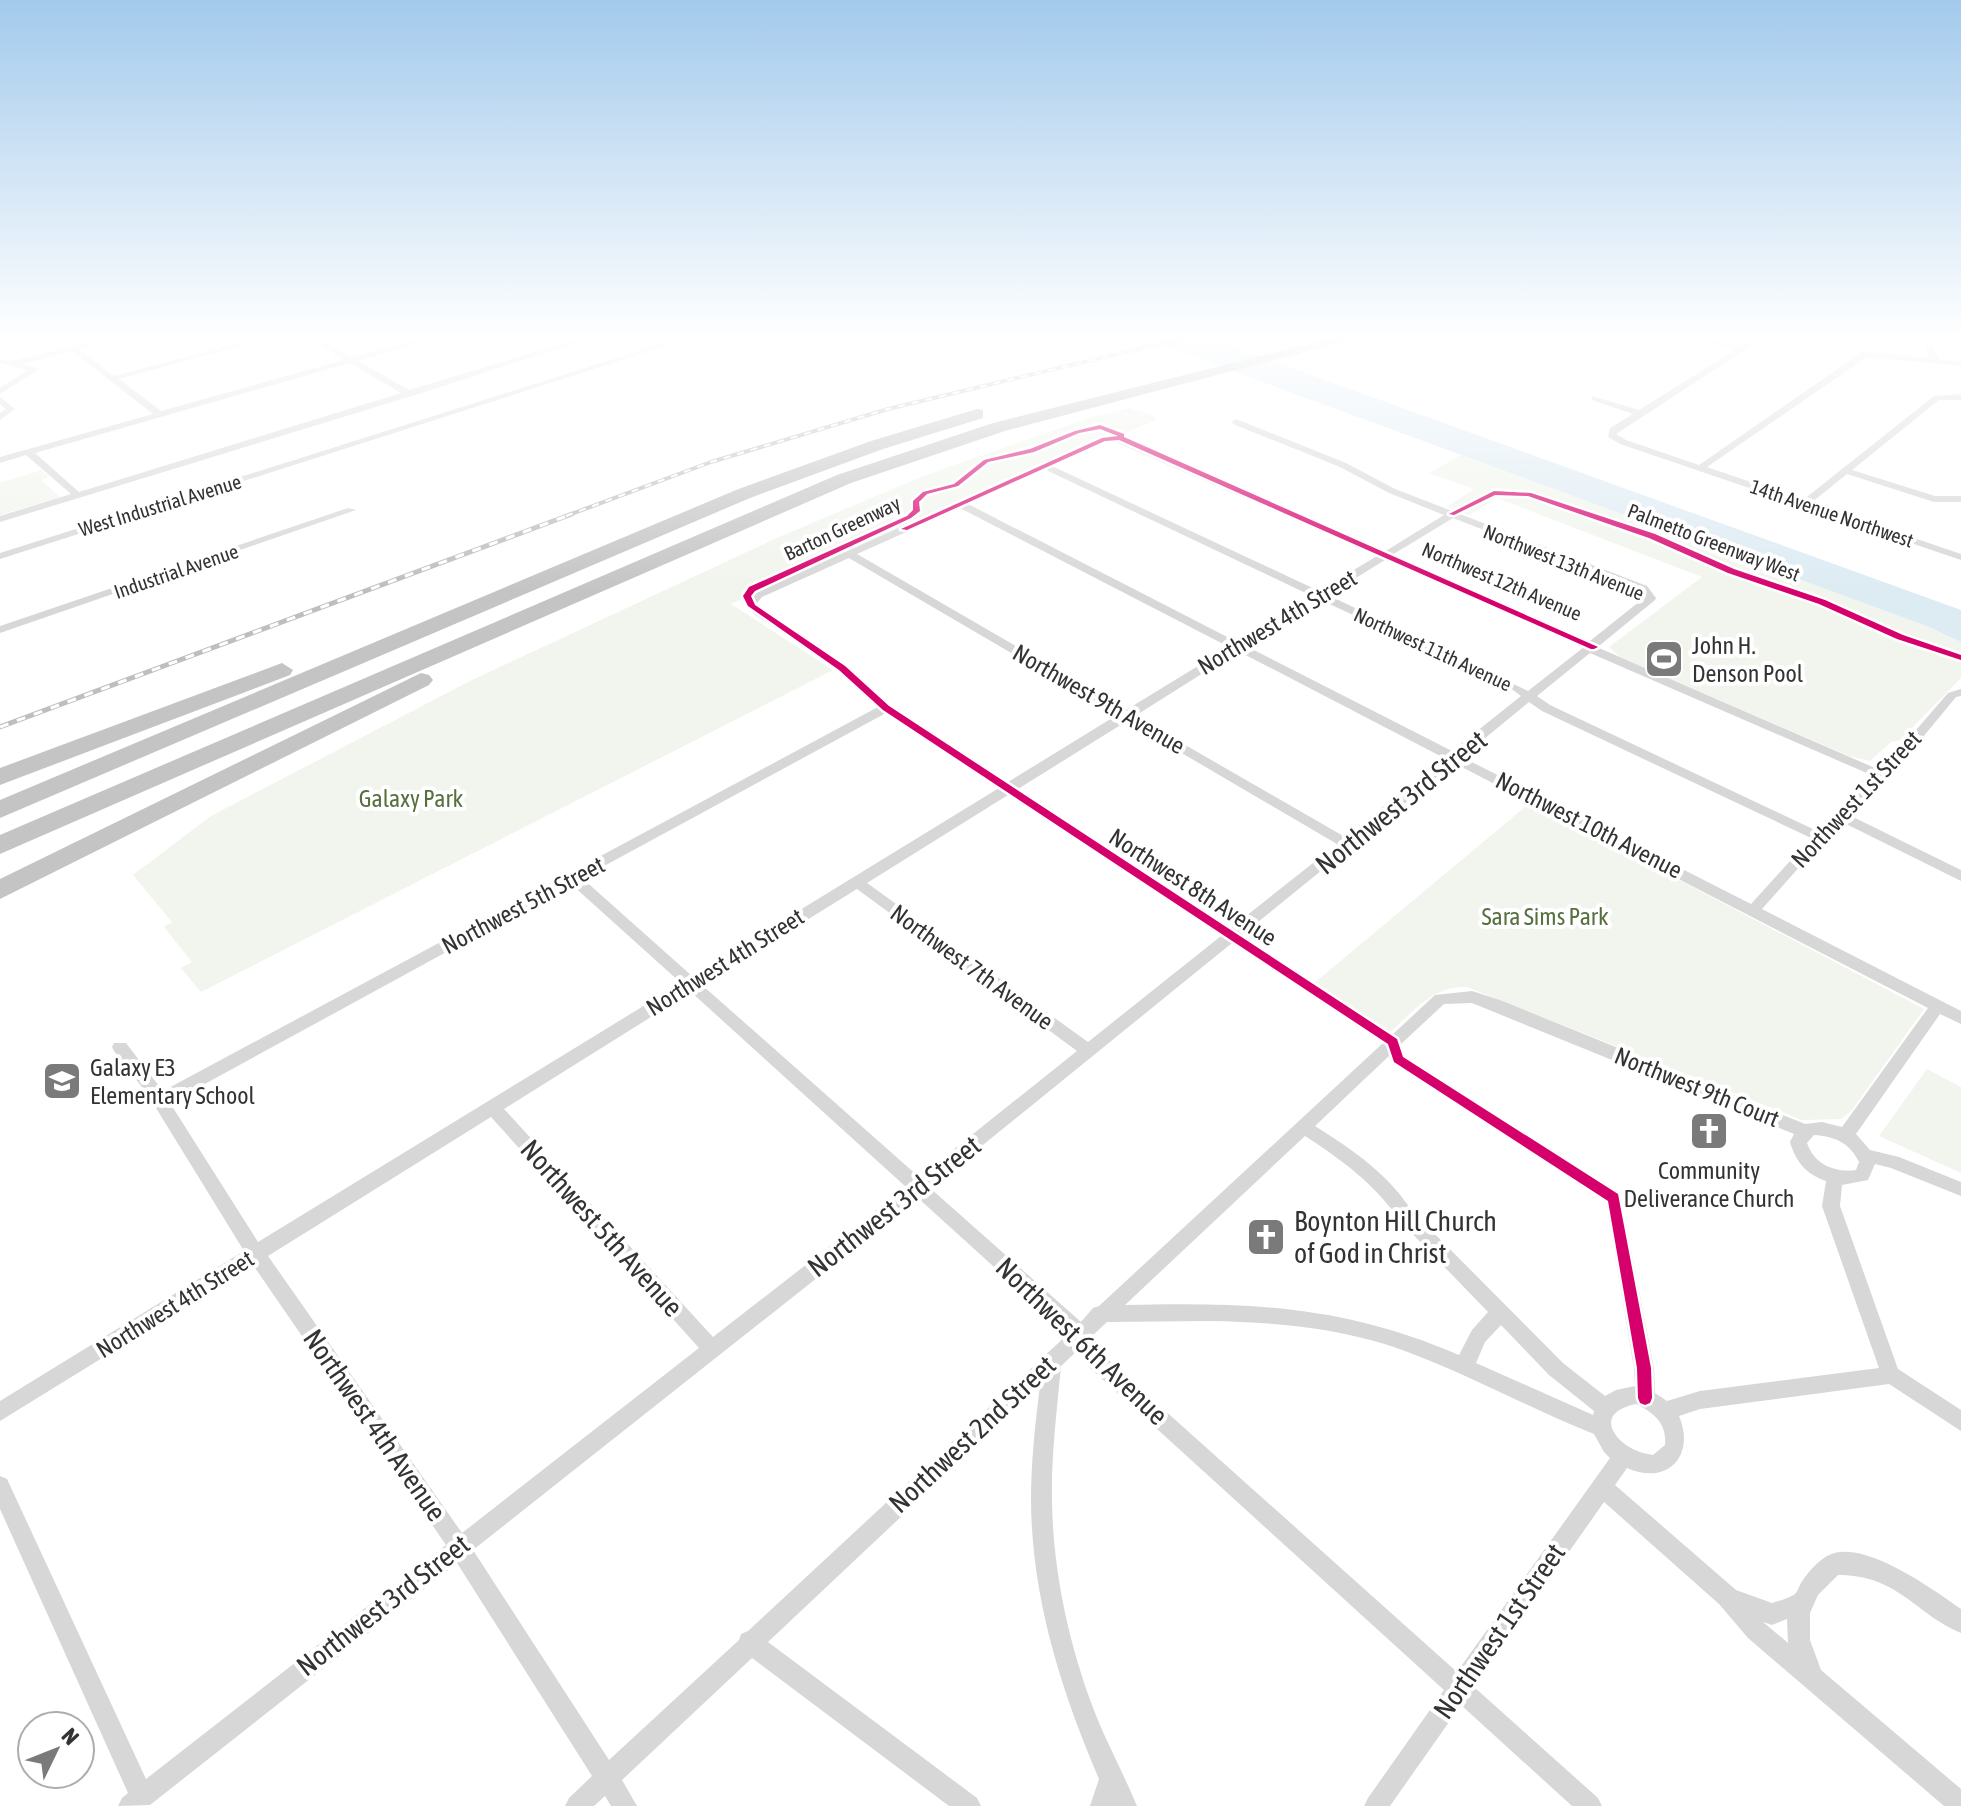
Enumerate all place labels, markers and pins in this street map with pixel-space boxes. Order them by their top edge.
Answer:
place label: John H. Denson Pool [1692,632,1804,687]
sports icon: John H. Denson Pool [1643,638,1685,680]
place label: Galaxy E3 Elementary School [90,1054,256,1109]
school or university icon: Galaxy E3 Elementary School [41,1060,83,1102]
church icon: Community Deliverance Church [1688,1110,1730,1152]
place label: Community Deliverance Church [1624,1157,1794,1212]
place label: Boynton Hill Church of God in Christ [1294,1205,1497,1269]
church icon: Boynton Hill Church of God in Christ [1245,1216,1287,1258]

